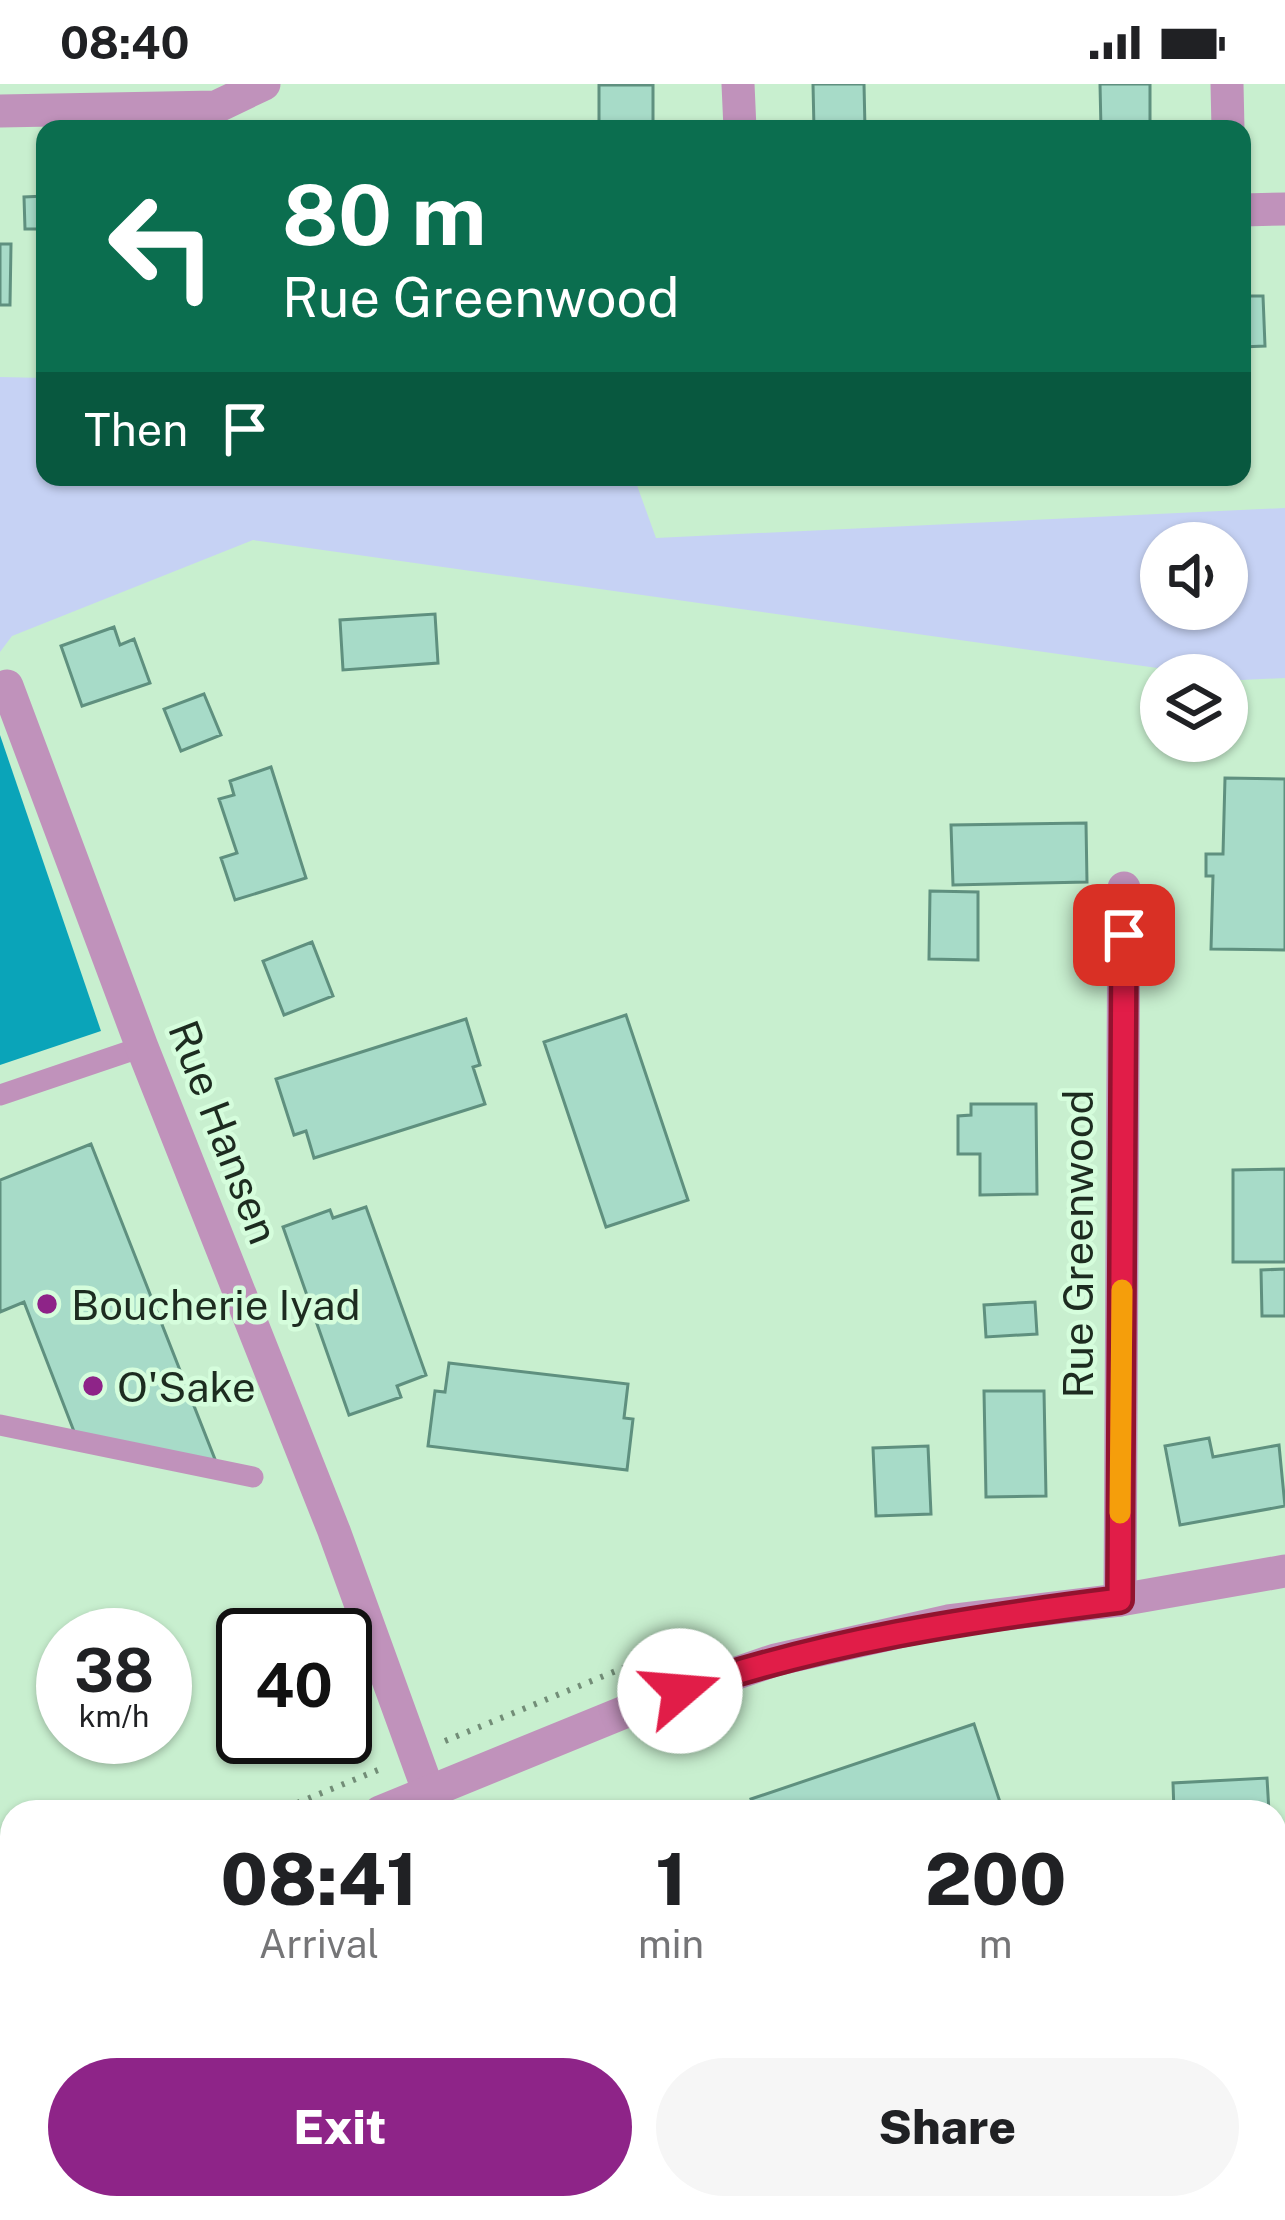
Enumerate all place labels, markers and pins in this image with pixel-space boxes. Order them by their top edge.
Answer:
pin [1073,884,1175,986]
place label: Boucherie Iyad [71,1280,361,1329]
marker: Boucherie Iyad [34,1291,60,1317]
place label: O'Sake [117,1362,256,1411]
marker: O'Sake [80,1373,106,1399]

